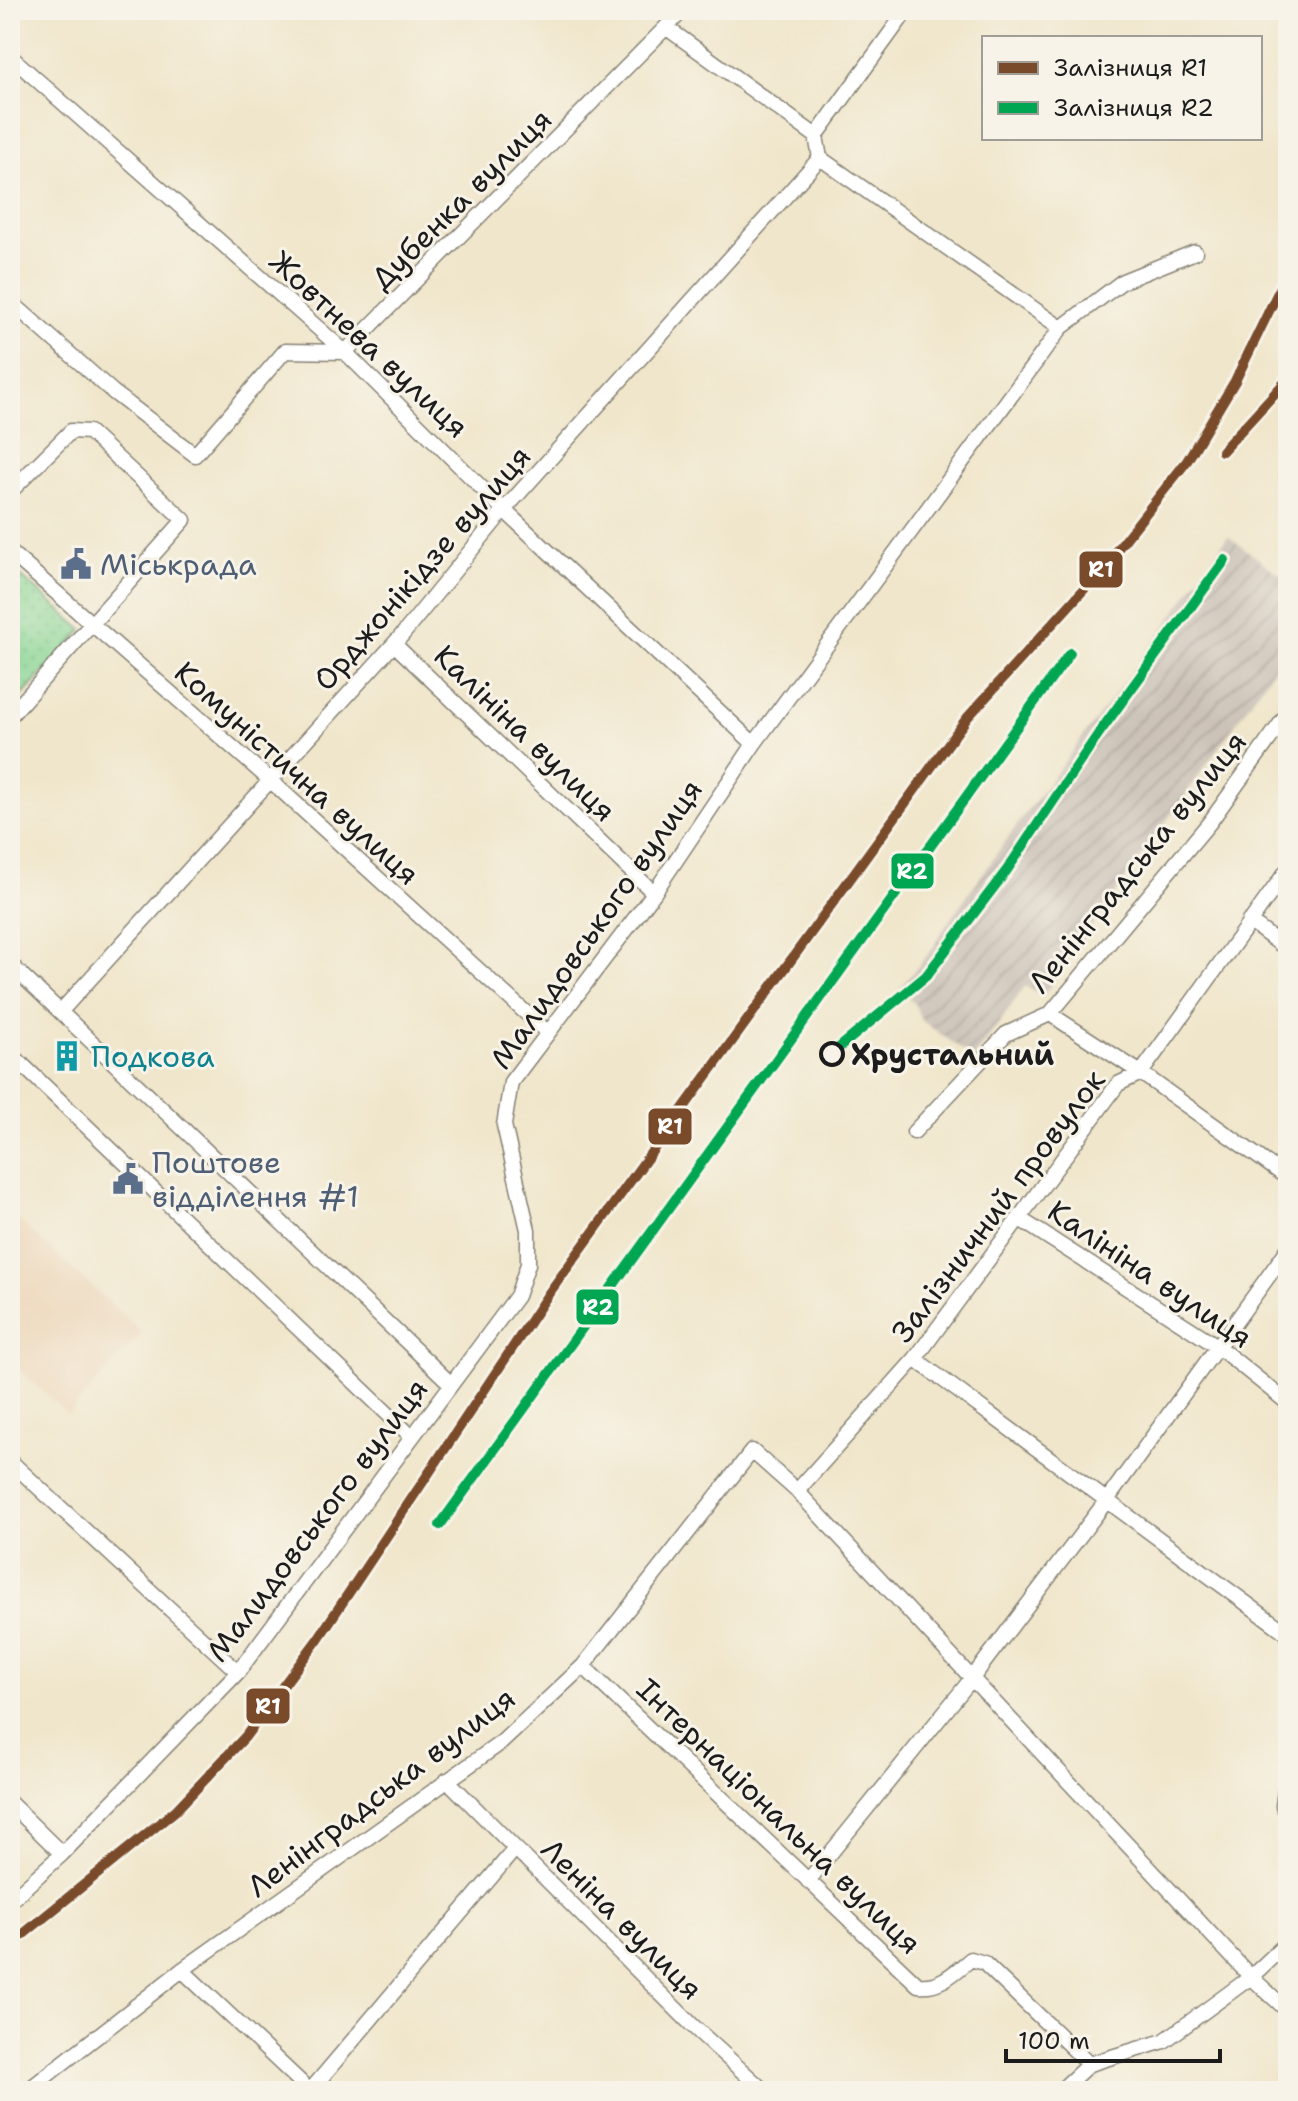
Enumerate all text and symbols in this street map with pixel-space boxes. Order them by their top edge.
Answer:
legend [982,36,1262,140]
text: Залізниця R1 [1054,52,1207,84]
text: Залізниця R2 [1054,92,1214,124]
street label: Дубенка вулиця [361,99,561,299]
street label: Жовтнева вулиця [261,241,477,447]
street label: Орджонікідзе вулиця [304,437,540,699]
place label: Міськрада [100,544,257,585]
public building icon: Міськрада [59,547,93,581]
line badge: R1 [1078,550,1124,589]
text: R1 [1088,555,1114,584]
street label: Калініна вулиця [425,635,625,831]
street label: Комуністична вулиця [166,652,428,894]
street label: Ленінградська вулиця [1018,722,1256,1002]
street label: Малидовського вулиця [480,771,712,1077]
line badge: R2 [890,852,935,890]
text: R2 [896,857,928,886]
place label: Хрустальний [851,1034,1055,1075]
place label: Подкова [91,1036,215,1077]
building icon: Подкова [50,1039,84,1073]
marker: Хрустальний [820,1042,844,1066]
street label: Залізничний провулок [882,1061,1114,1351]
line badge: R1 [647,1107,693,1146]
text: R1 [657,1112,683,1141]
place label: Поштове відділення #1 [152,1142,359,1217]
public building icon: Поштове відділення #1 [111,1162,145,1196]
street label: Калініна вулиця [1040,1190,1260,1358]
line badge: R2 [575,1288,620,1326]
text: R2 [582,1293,614,1322]
street label: Малидовського вулиця [197,1370,437,1670]
street label: Інтернаціональна вулиця [628,1669,930,1963]
street label: Ленінградська вулиця [238,1678,524,1906]
line badge: R1 [245,1687,291,1725]
text: R1 [255,1692,281,1721]
street label: Леніна вулиця [532,1829,712,2009]
scale bar [1006,2013,1220,2063]
text: 100 m [1018,2025,1090,2057]

